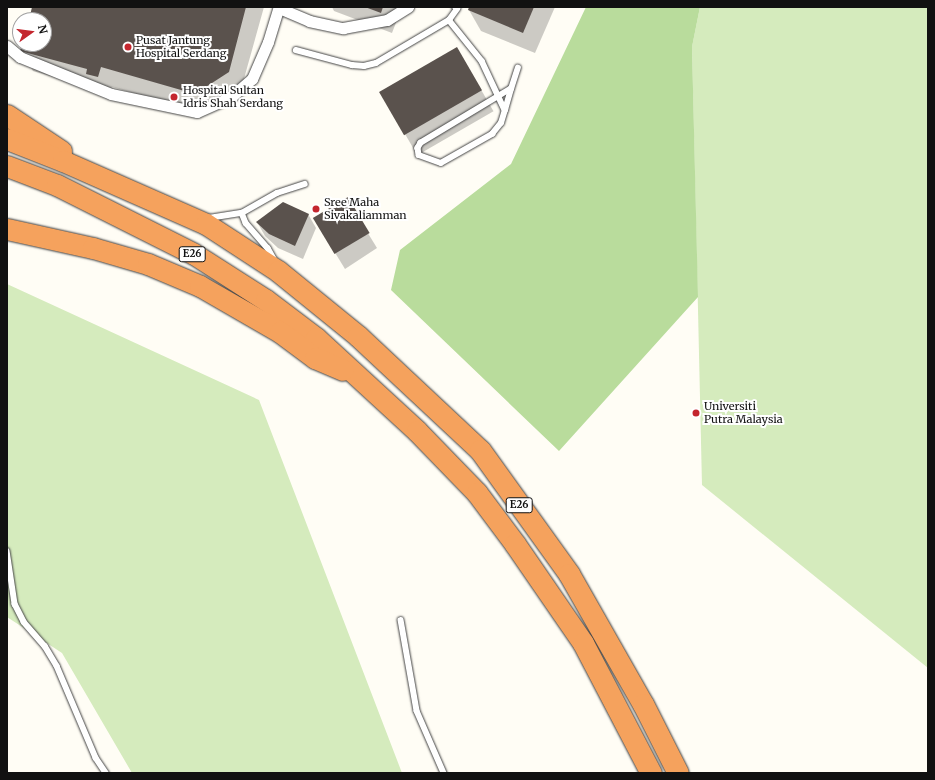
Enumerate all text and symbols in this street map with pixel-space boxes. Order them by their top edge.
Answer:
north arrow [12,12,52,52]
text: N [35,23,51,35]
place label: Pusat Jantung Hospital Serdang [136,34,226,60]
marker: Pusat Jantung Hospital Serdang [123,42,133,52]
place label: Hospital Sultan Idris Shah Serdang [183,84,283,110]
marker: Hospital Sultan Idris Shah Serdang [168,91,180,103]
place label: Sree Maha Sivakaliamman [324,196,407,222]
marker: Sree Maha Sivakaliamman [311,204,321,214]
road number: E26 [178,246,206,262]
place label: Universiti Putra Malaysia [704,400,783,426]
marker: Universiti Putra Malaysia [691,408,701,418]
road number: E26 [505,497,533,513]

